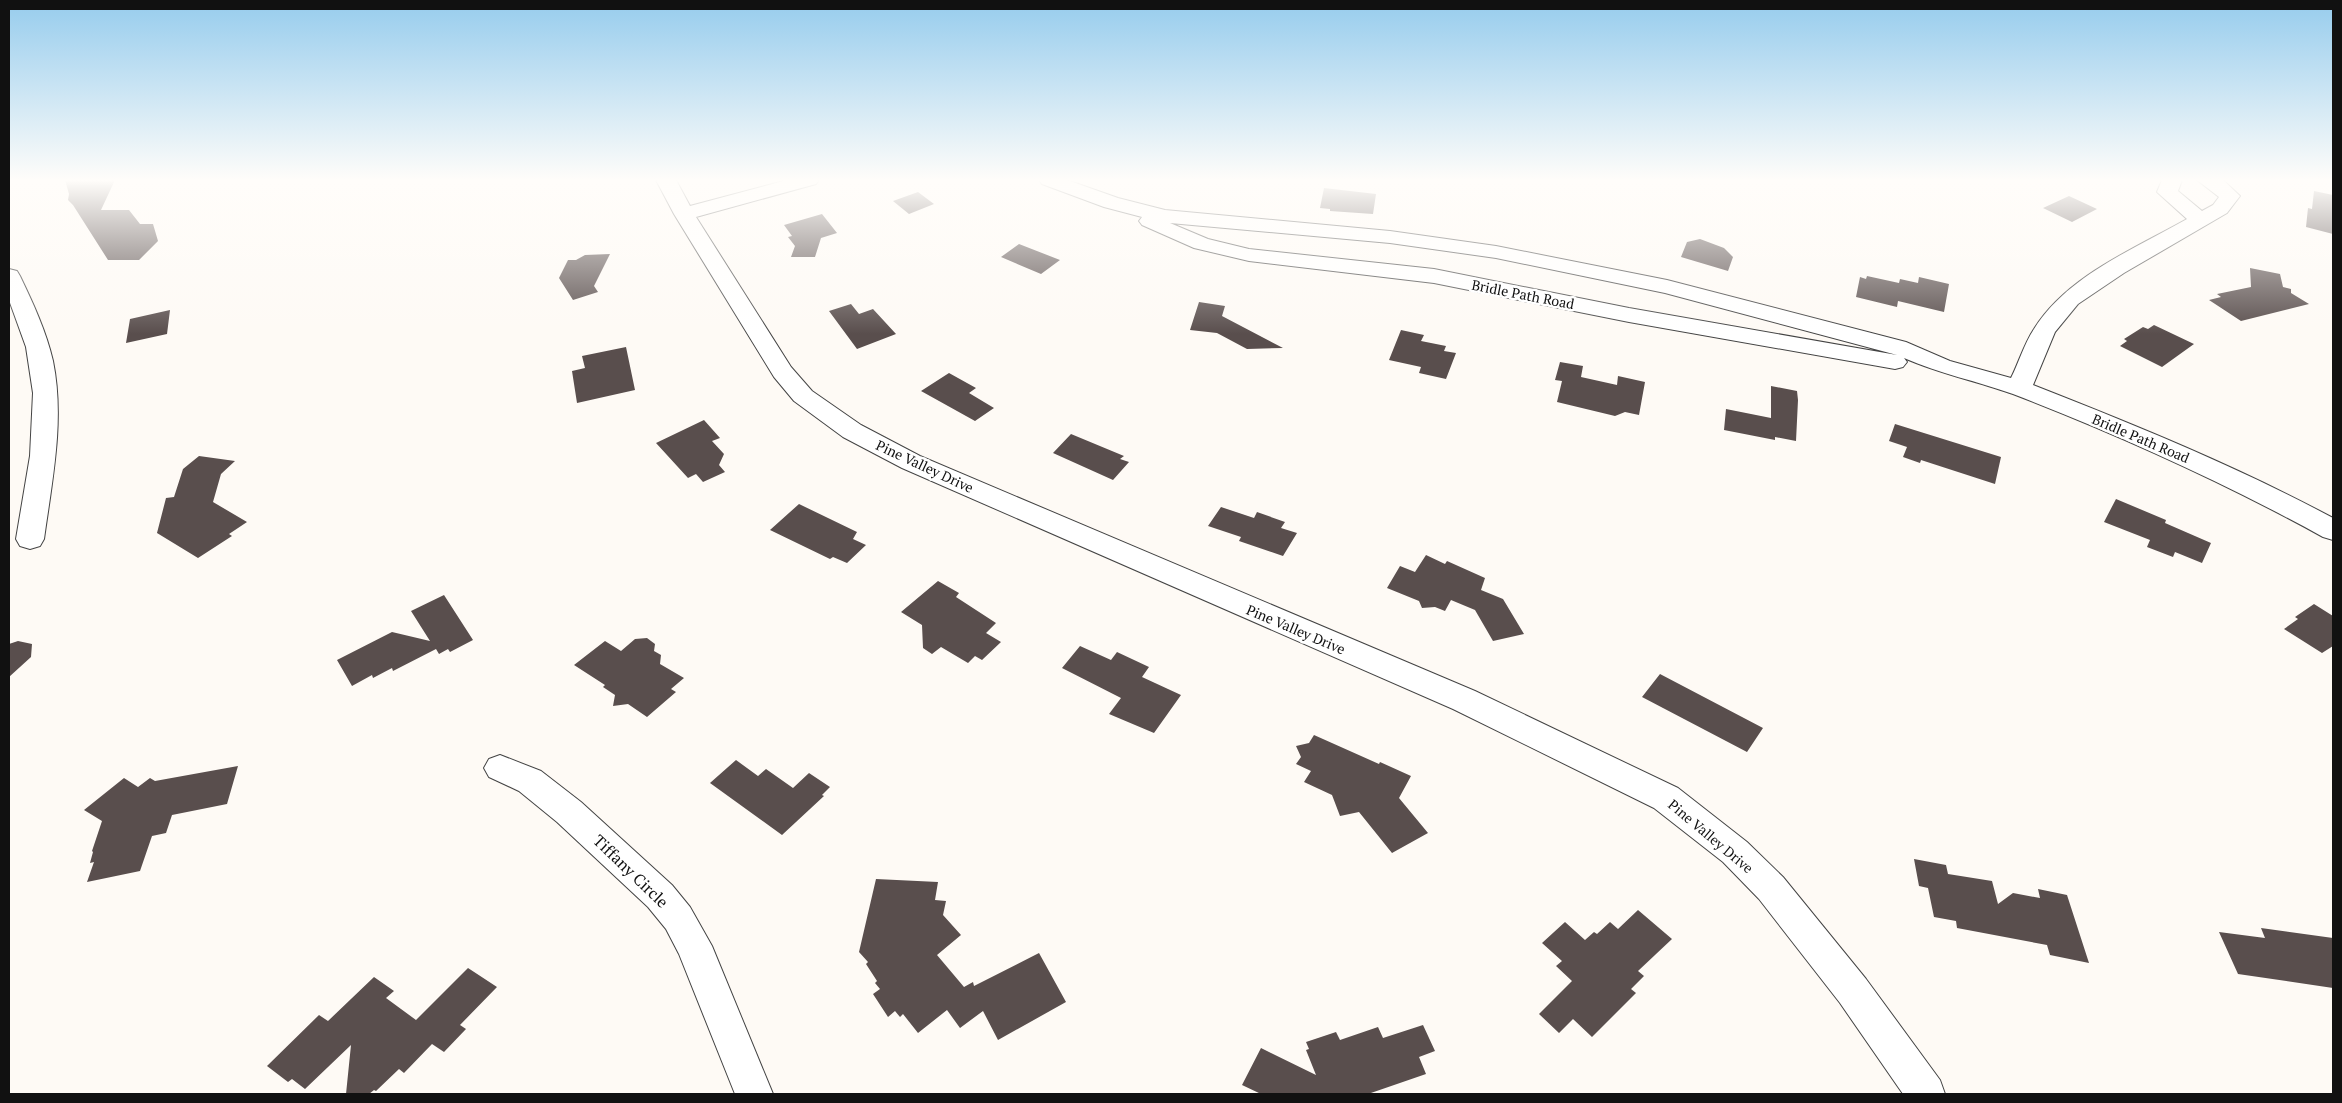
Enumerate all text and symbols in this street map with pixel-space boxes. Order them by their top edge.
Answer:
street label: Bridle Path Road [1470,275,1576,313]
street label: Bridle Path Road [2089,409,2193,467]
street label: Pine Valley Drive [873,435,977,497]
street label: Pine Valley Drive [1244,600,1348,658]
street label: Pine Valley Drive [1664,795,1758,877]
street label: Tiffany Circle [589,829,673,913]

